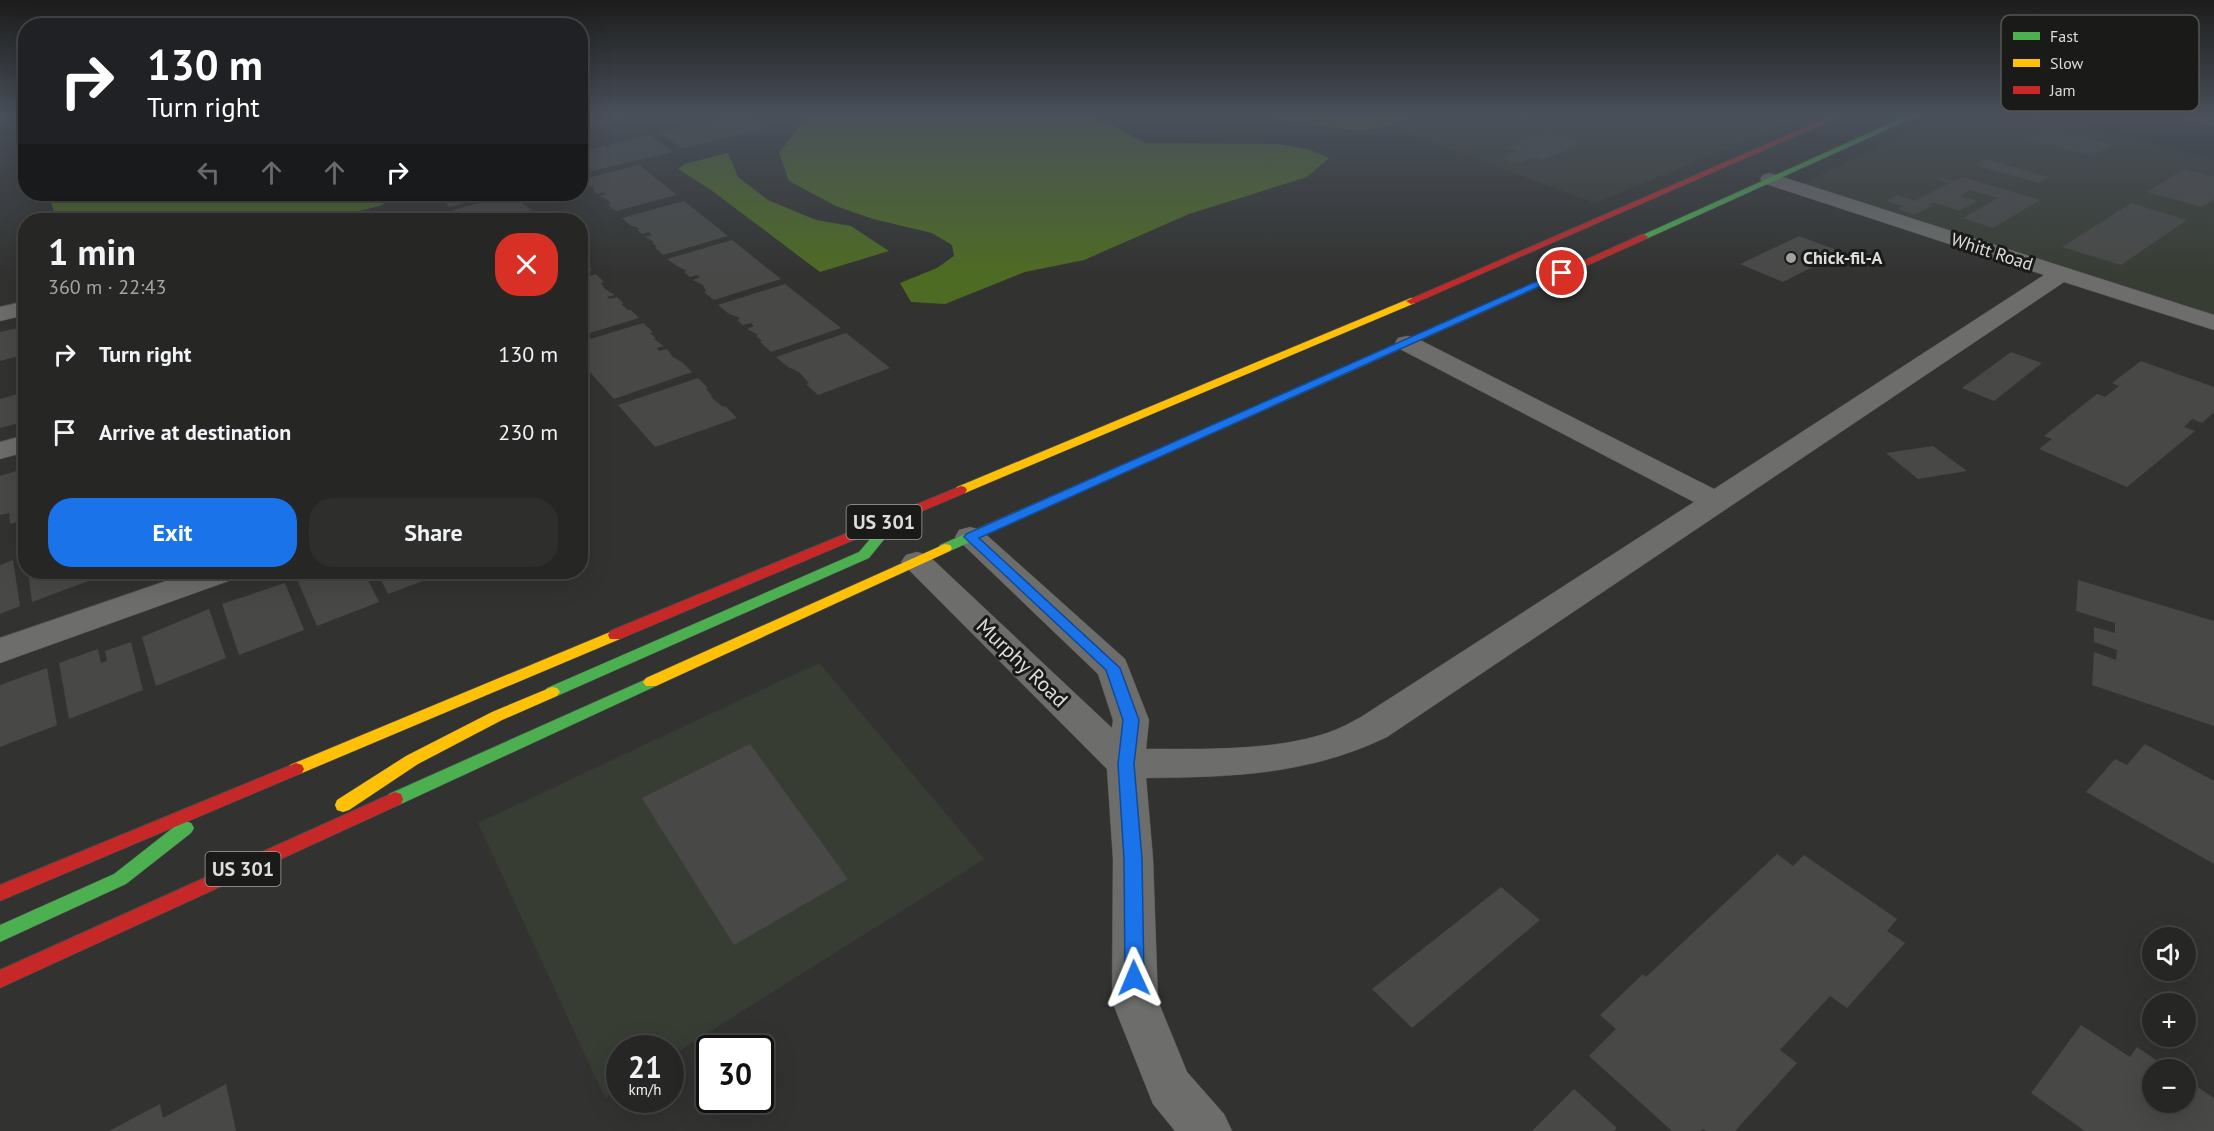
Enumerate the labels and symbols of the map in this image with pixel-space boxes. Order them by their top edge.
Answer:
legend [2001,15,2199,111]
text: Fast [2050,26,2079,46]
text: Slow [2050,53,2084,73]
text: Jam [2049,80,2076,100]
street label: Whitt Road [1948,227,2036,276]
place label: Chick-fil-A [1803,246,1882,269]
pin [1536,247,1587,298]
marker: Chick-fil-A [1784,251,1798,265]
road number: US 301 [846,505,922,539]
street label: Murphy Road [971,612,1074,713]
road number: US 301 [206,852,280,886]
position arrow [1102,946,1166,1010]
speed limit sign: 30 [696,1035,774,1113]

